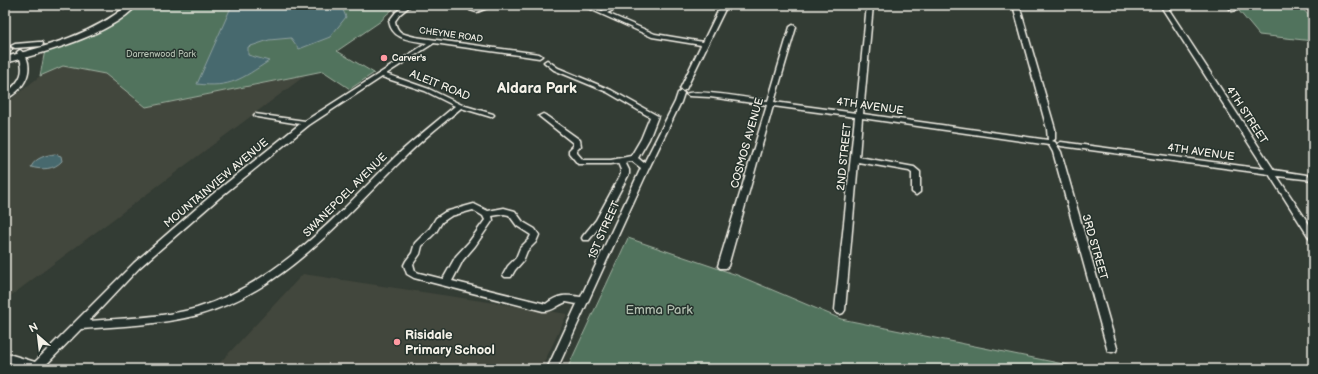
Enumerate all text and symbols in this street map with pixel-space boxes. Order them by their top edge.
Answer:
street label: CHEYNE ROAD [418,25,484,45]
park label: Darrenwood Park [126,49,197,60]
marker: Carver's [379,53,389,63]
place label: Carver's [392,53,427,64]
street label: ALEIT ROAD [408,67,472,103]
district label: Aldara Park [496,79,577,98]
street label: 4TH STREET [1224,84,1271,147]
street label: 4TH AVENUE [836,95,904,117]
street label: COSMOS AVENUE [728,96,766,190]
street label: 2ND STREET [834,122,854,191]
street label: MOUNTAINVIEW AVENUE [161,136,271,230]
street label: 4TH AVENUE [1167,141,1235,163]
street label: SWANEPOEL AVENUE [300,150,390,240]
street label: 1ST STREET [585,199,623,261]
street label: 3RD STREET [1079,213,1111,282]
park label: Emma Park [625,302,693,318]
north arrow [18,316,58,356]
text: N [27,320,40,335]
place label: Risidale Primary School [405,327,495,358]
marker: Risidale Primary School [392,337,402,347]

